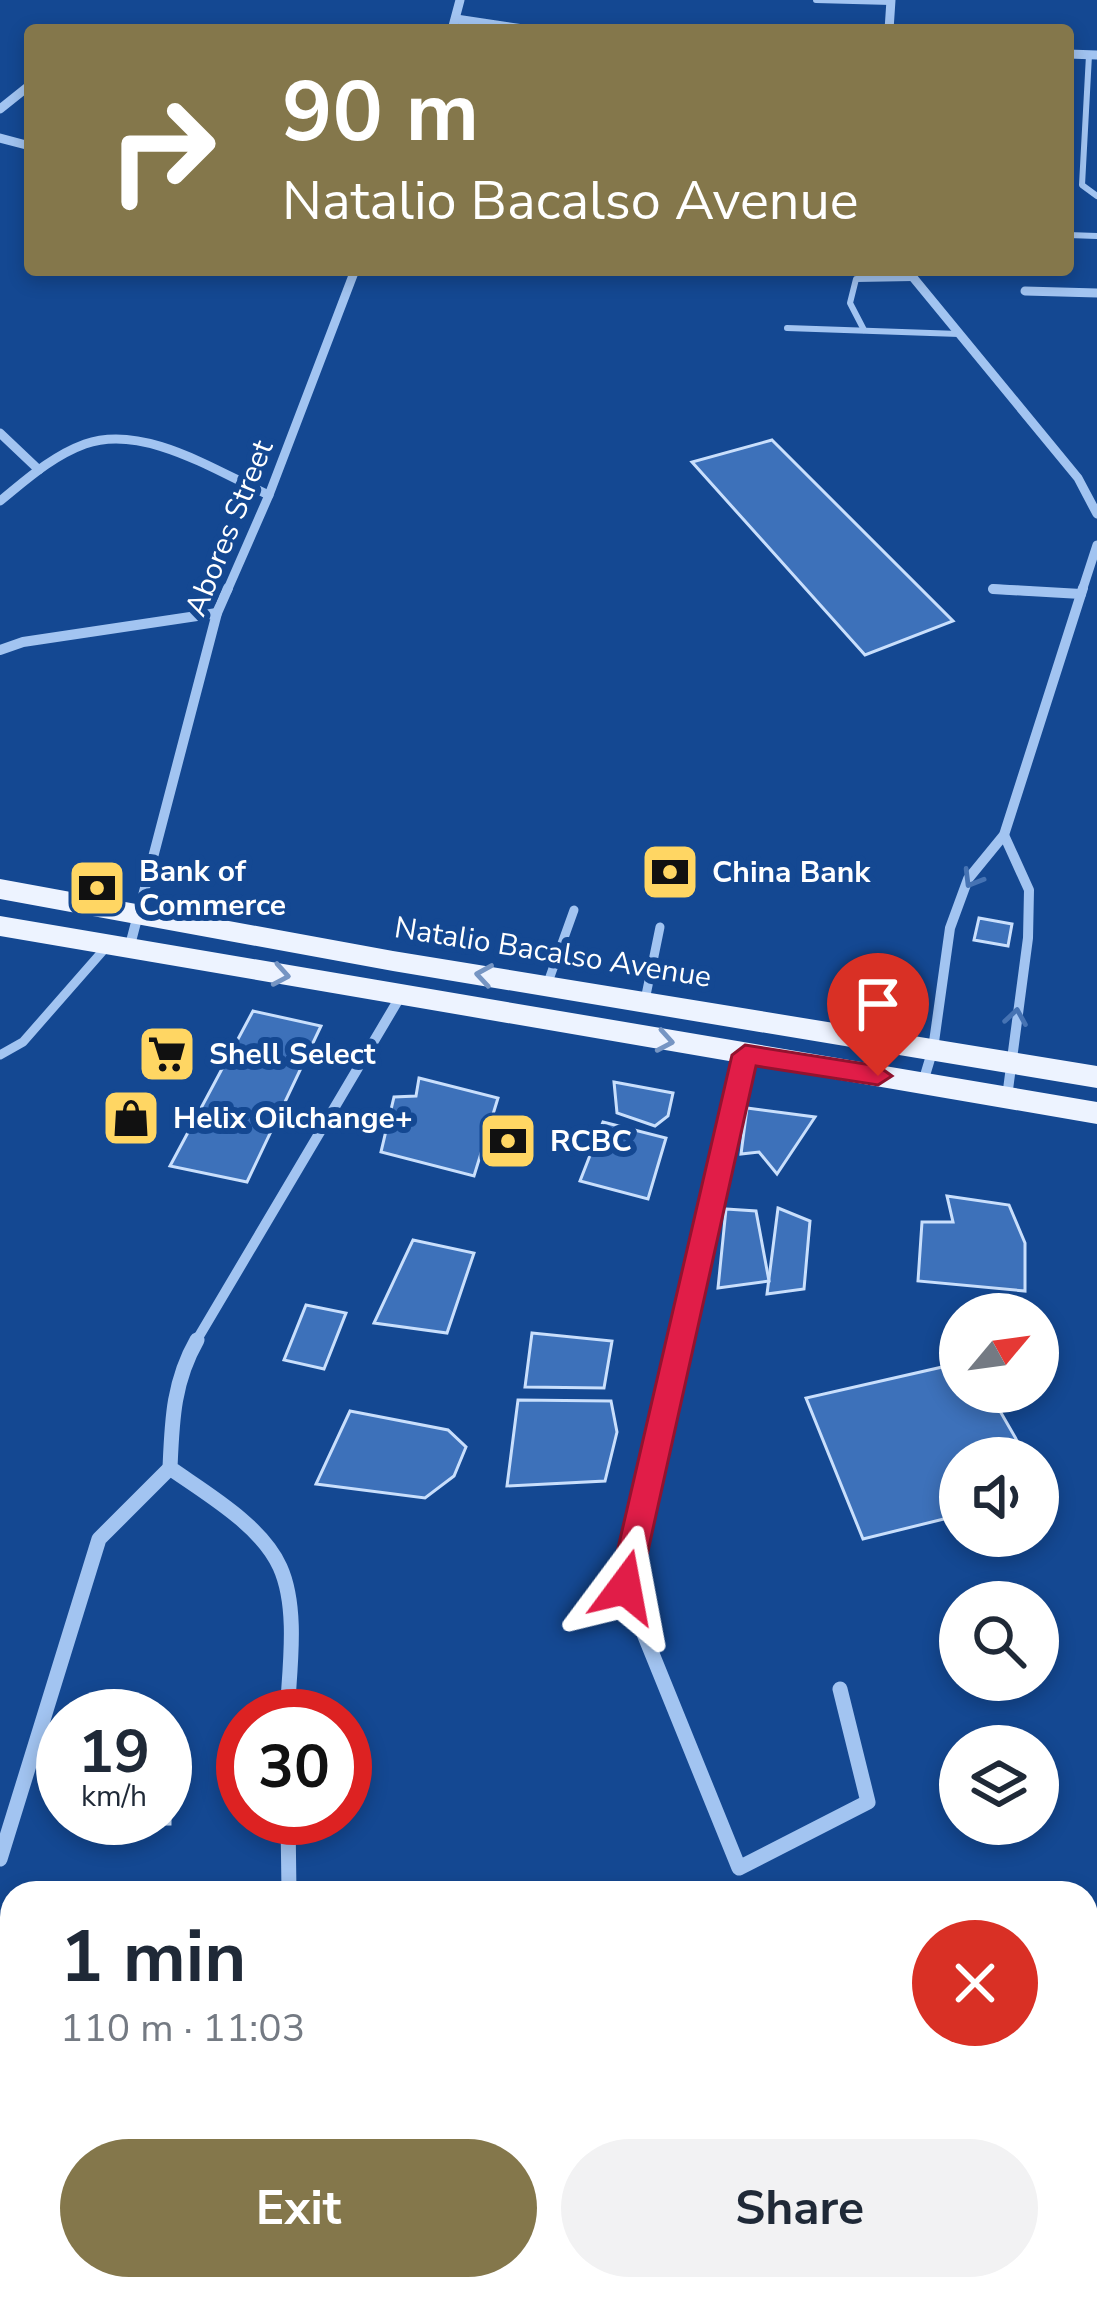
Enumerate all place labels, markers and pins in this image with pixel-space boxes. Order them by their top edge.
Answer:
bank icon: China Bank [639,841,701,903]
place label: Bank of Commerce [139,851,286,926]
place label: China Bank [712,852,871,893]
bank icon: Bank of Commerce [66,857,128,919]
pin [827,953,929,1076]
supermarket icon: Shell Select [136,1023,198,1085]
place label: Shell Select [209,1034,376,1075]
shop icon: Helix Oilchange+ [100,1087,162,1149]
place label: Helix Oilchange+ [173,1098,413,1139]
bank icon: RCBC [477,1110,539,1172]
place label: RCBC [550,1121,632,1162]

